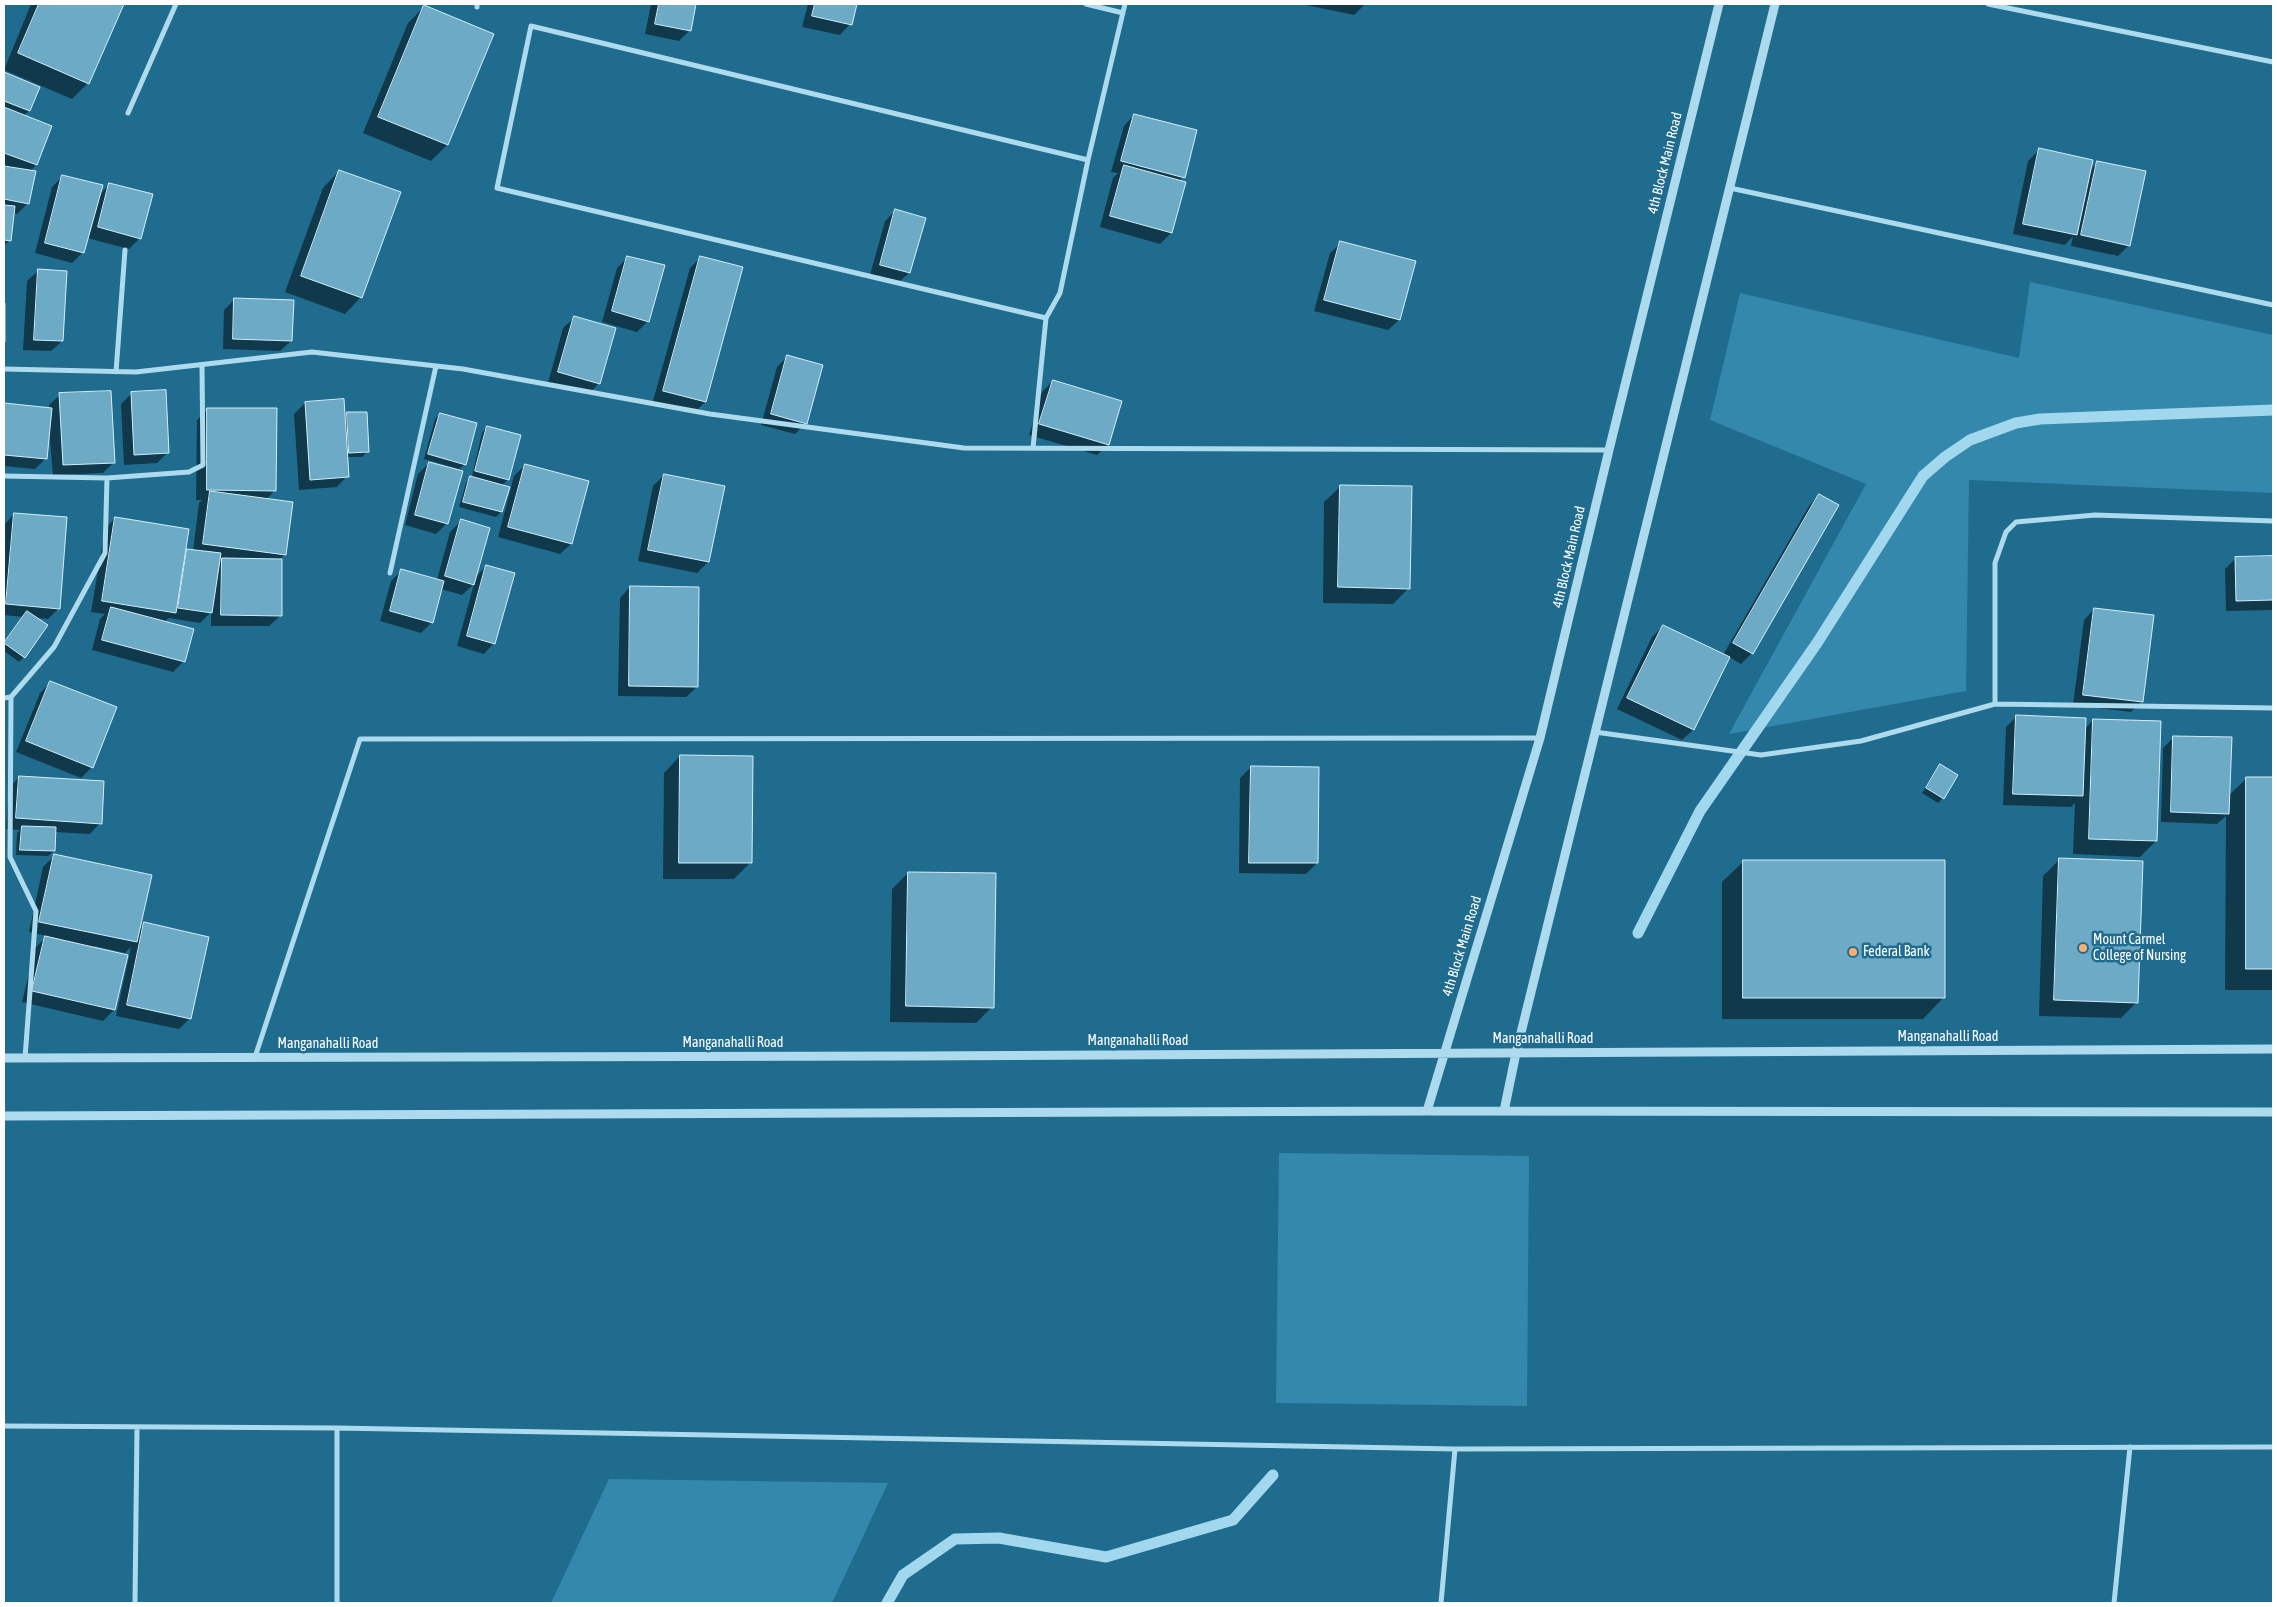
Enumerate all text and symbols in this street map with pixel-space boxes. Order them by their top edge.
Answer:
street label: 4th Block Main Road [1644,111,1686,215]
street label: 4th Block Main Road [1549,504,1589,610]
street label: 4th Block Main Road [1439,894,1485,998]
place label: Mount Carmel College of Nursing [2093,932,2186,964]
marker: Mount Carmel College of Nursing [2077,942,2089,954]
place label: Federal Bank [1863,944,1930,960]
marker: Federal Bank [1847,946,1859,958]
street label: Manganahalli Road [1898,1029,1998,1045]
street label: Manganahalli Road [1493,1031,1593,1047]
street label: Manganahalli Road [1088,1033,1188,1049]
street label: Manganahalli Road [683,1035,783,1051]
street label: Manganahalli Road [278,1036,378,1052]

